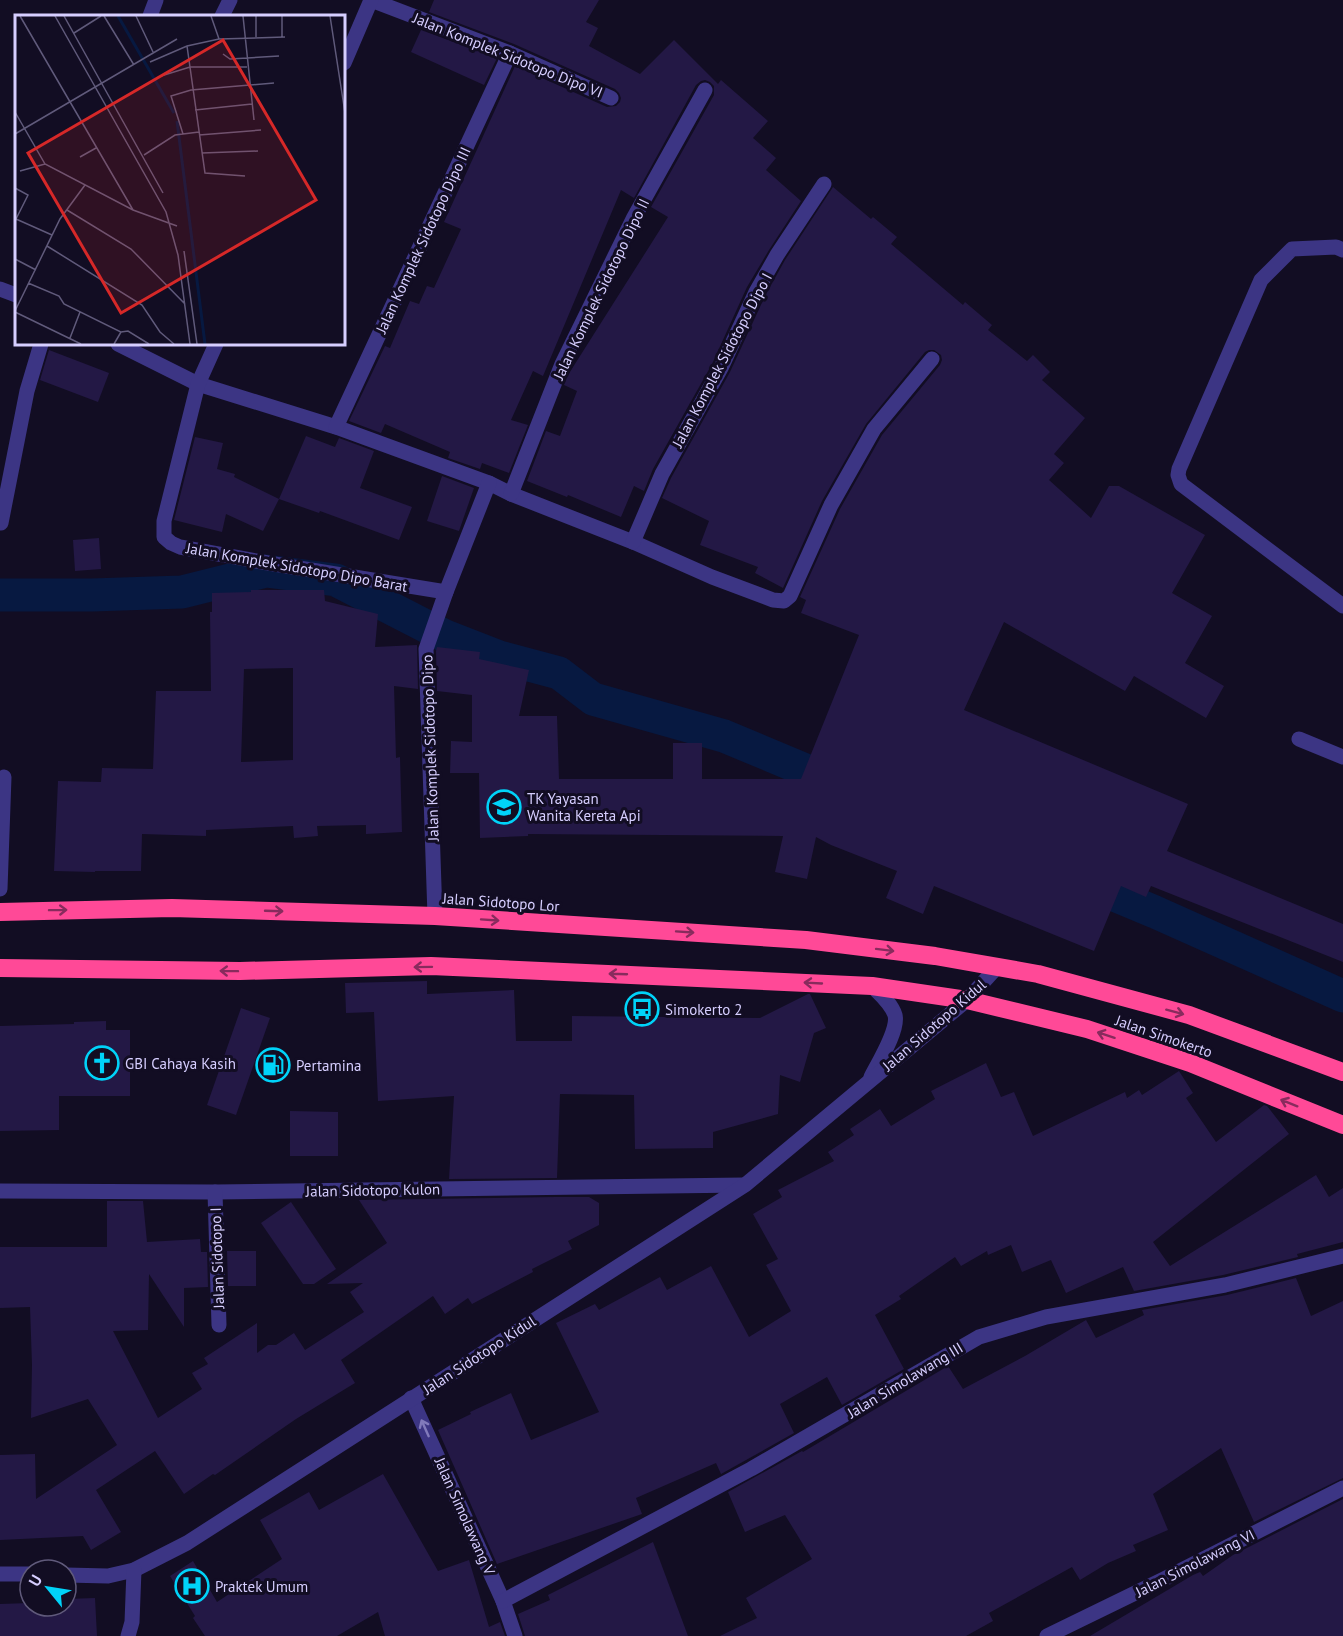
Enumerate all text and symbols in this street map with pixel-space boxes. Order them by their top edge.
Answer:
street label: Jalan Komplek Sidotopo Dipo VI [409,8,606,102]
inset map [15,15,345,345]
street label: Jalan Komplek Sidotopo Dipo III [371,144,475,337]
street label: Jalan Komplek Sidotopo Dipo II [548,195,653,384]
street label: Jalan Komplek Sidotopo Dipo I [667,269,776,451]
street label: Jalan Komplek Sidotopo Dipo Barat [184,538,409,596]
street label: Jalan Komplek Sidotopo Dipo [417,654,443,843]
school or university icon: TK Yayasan Wanita Kereta Api [486,789,522,825]
place label: TK Yayasan Wanita Kereta Api [527,789,641,825]
street label: Jalan Sidotopo Lor [441,888,560,916]
one-way arrow [48,905,68,916]
one-way arrow [264,906,284,917]
one-way arrow [480,914,500,925]
one-way arrow [674,927,694,938]
one-way arrow [874,944,894,955]
one-way arrow [414,961,434,973]
one-way arrow [219,965,239,977]
one-way arrow [609,969,629,980]
street label: Jalan Sidotopo Kidul [878,975,990,1076]
one-way arrow [804,977,824,988]
bus stop icon: Simokerto 2 [624,991,660,1027]
place label: Simokerto 2 [665,1000,743,1019]
one-way arrow [1165,1006,1184,1018]
street label: Jalan Simokerto [1112,1010,1215,1061]
one-way arrow [1097,1029,1116,1040]
church icon: GBI Cahaya Kasih [84,1045,120,1081]
fuel station icon: Pertamina [255,1047,291,1083]
place label: GBI Cahaya Kasih [125,1054,236,1073]
place label: Pertamina [296,1056,361,1075]
one-way arrow [1280,1097,1298,1108]
street label: Jalan Sidotopo Kulon [305,1179,440,1201]
street label: Jalan Sidotopo I [206,1207,228,1310]
street label: Jalan Sidotopo Kidul [418,1311,540,1399]
street label: Jalan Simolawang III [843,1338,966,1423]
one-way arrow [418,1420,430,1438]
street label: Jalan Simolawang V [430,1453,500,1578]
street label: Jalan Simolawang VI [1131,1525,1258,1602]
north arrow [18,1558,78,1618]
hospital icon: Praktek Umum [174,1568,210,1604]
text: U [24,1571,46,1590]
place label: Praktek Umum [215,1577,308,1596]

